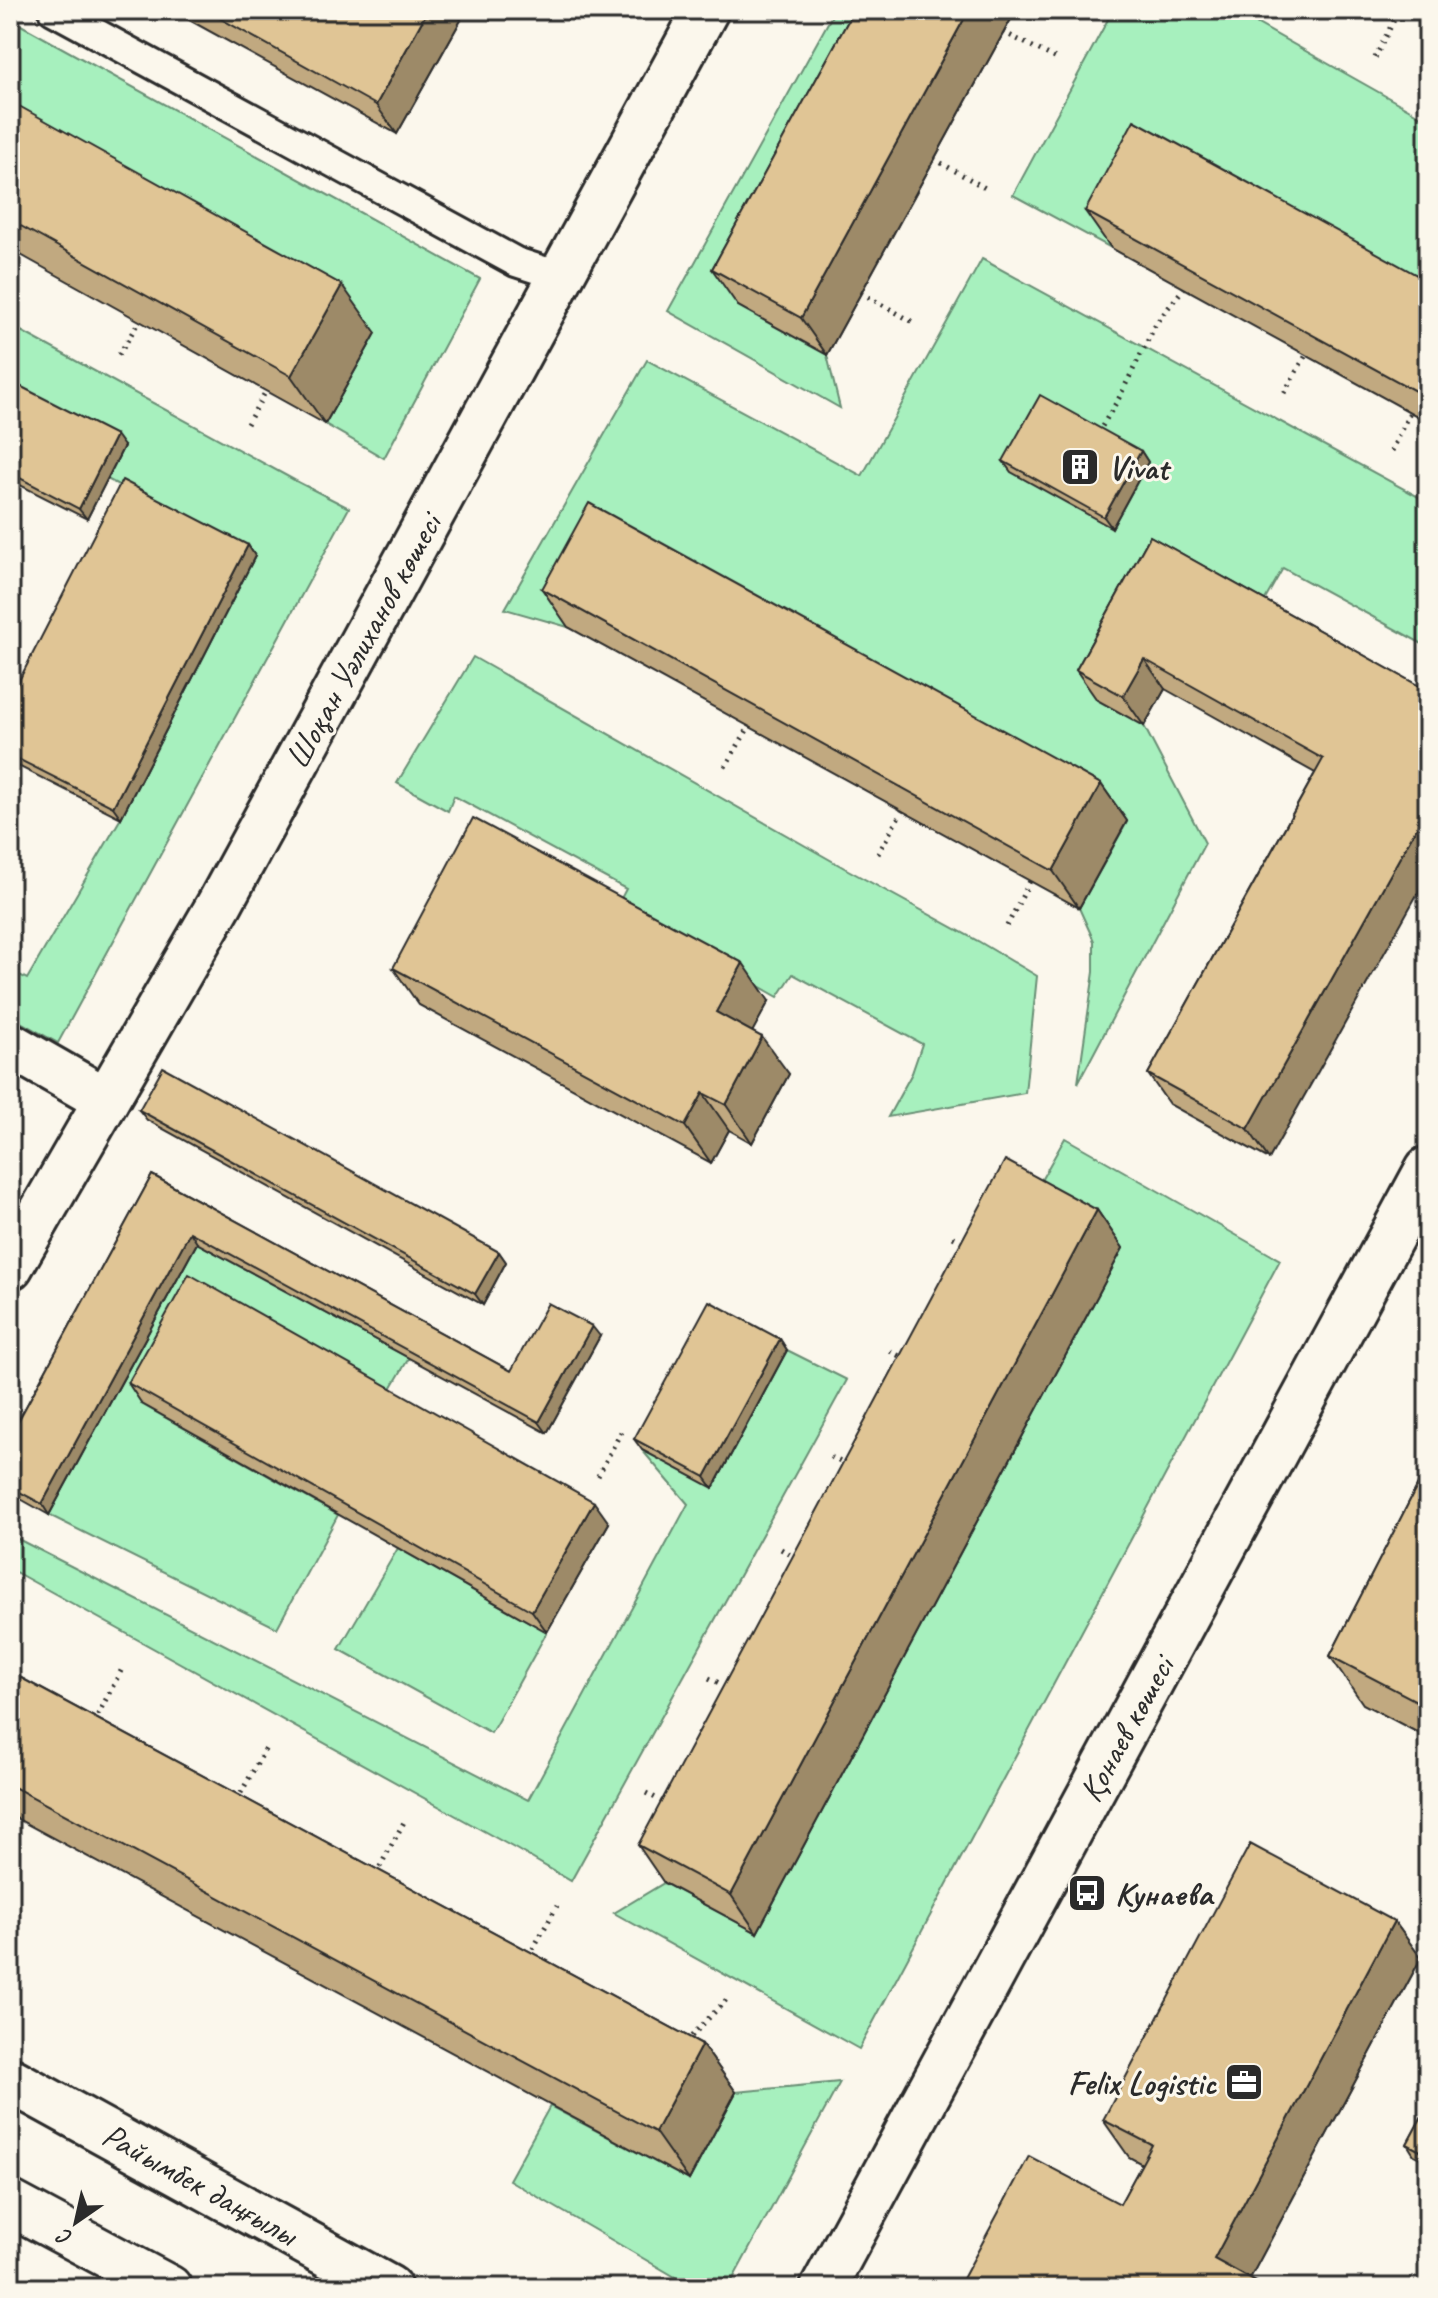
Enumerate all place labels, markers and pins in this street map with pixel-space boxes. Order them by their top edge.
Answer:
building icon: Vivat [1059,446,1101,488]
place label: Vivat [1108,446,1172,489]
bus stop icon: Кунаева [1066,1872,1108,1914]
place label: Кунаева [1115,1872,1215,1915]
place label: Felix Logistic [1068,2061,1217,2104]
office icon: Felix Logistic [1223,2061,1265,2103]

